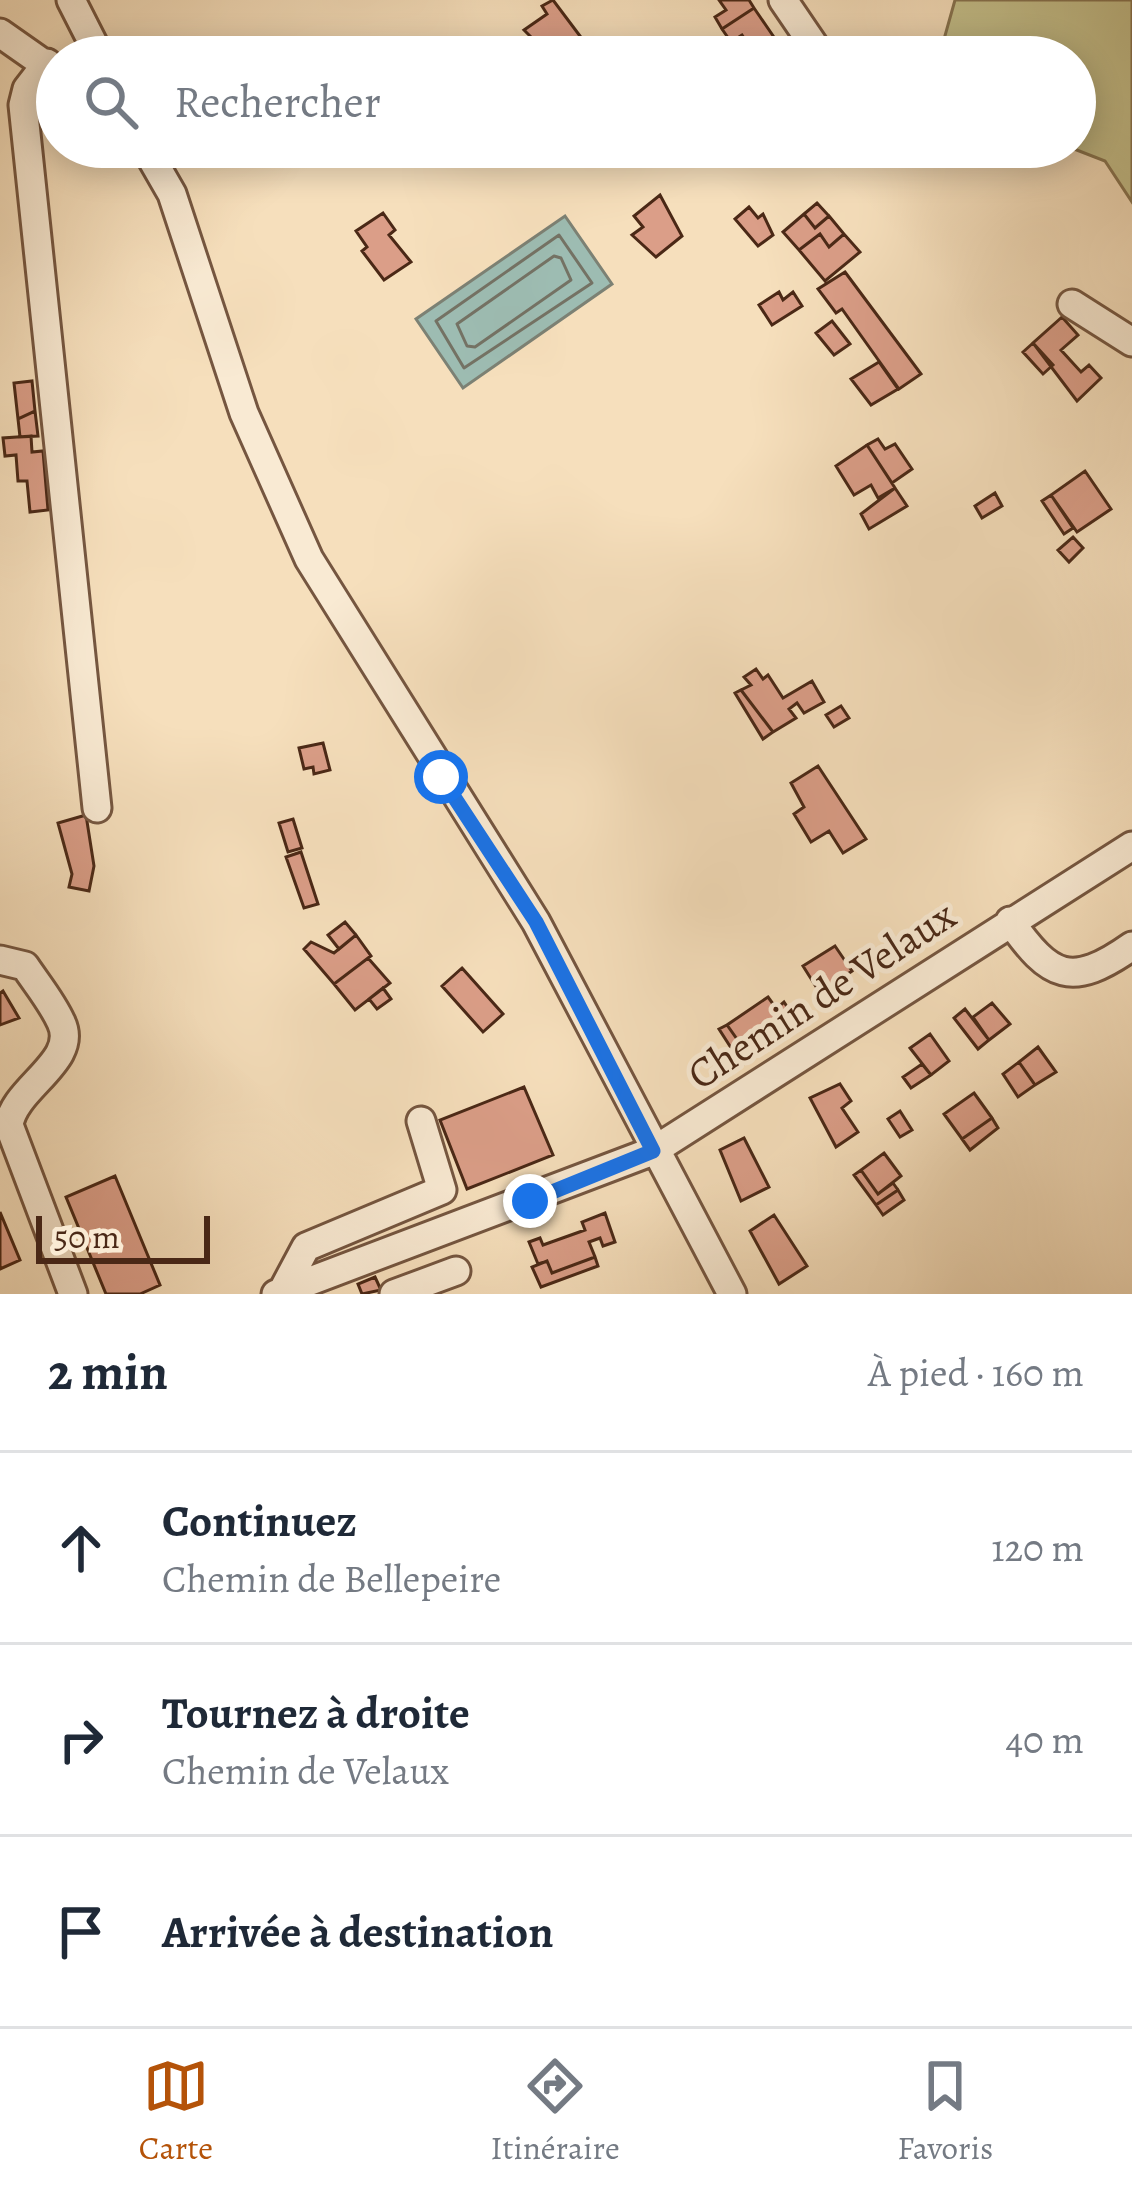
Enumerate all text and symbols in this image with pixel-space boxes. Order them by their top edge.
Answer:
search box [36,36,1096,168]
icon: search [78,69,144,135]
text: Rechercher [174,71,381,133]
route start [414,750,468,804]
street label: Chemin de Velaux [676,886,966,1103]
route end [503,1174,557,1228]
scale bar [36,1210,210,1263]
text: 50 m [54,1214,120,1259]
text: 2 min [48,1337,168,1407]
text: À pied · 160 m [868,1346,1084,1399]
text: Continuez [162,1490,357,1552]
icon: ahead [48,1515,114,1581]
text: 120 m [991,1521,1084,1574]
text: Chemin de Bellepeire [162,1552,501,1605]
text: Tournez à droite [162,1682,470,1744]
icon: right [48,1707,114,1773]
text: 40 m [1005,1713,1084,1766]
text: Chemin de Velaux [162,1744,449,1797]
icon: arrive [48,1899,114,1965]
text: Arrivée à destination [162,1901,554,1963]
tab: Carte [139,2053,213,2170]
tab: Itinéraire [491,2053,620,2170]
tab: Favoris [897,2053,993,2170]

